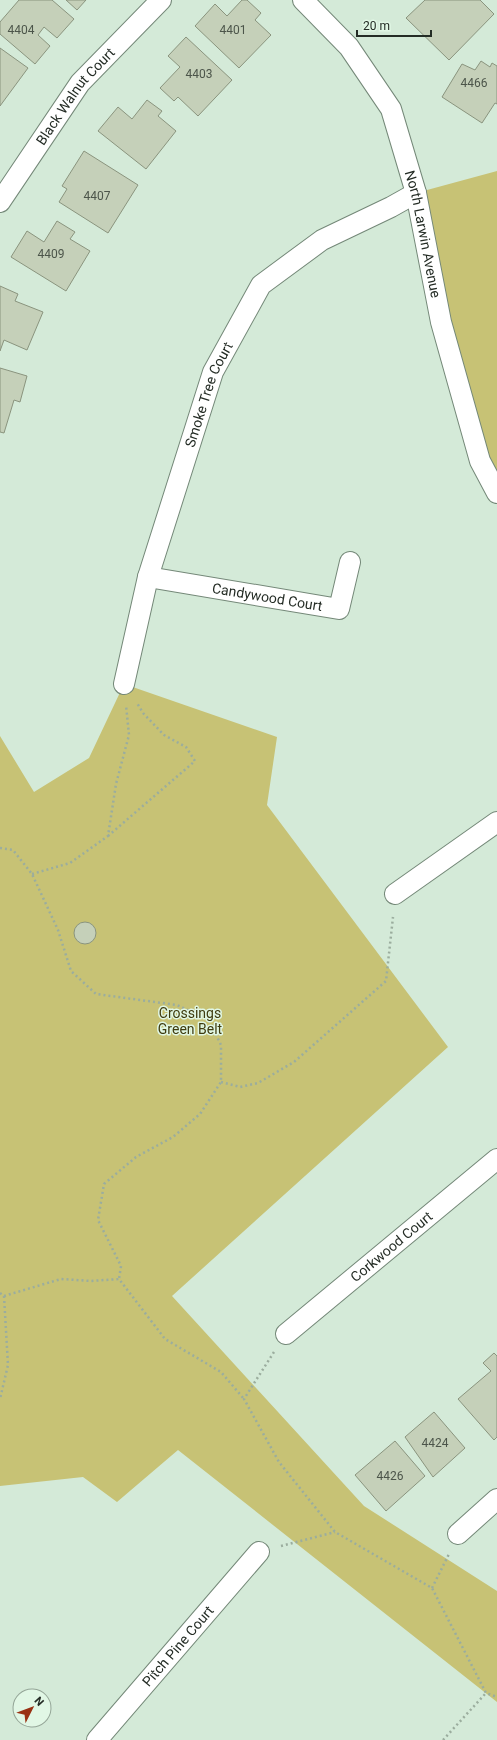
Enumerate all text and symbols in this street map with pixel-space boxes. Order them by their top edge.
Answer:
scale bar [357,12,431,38]
text: 20 m [363,19,390,33]
house number: 4404 [8,23,35,37]
house number: 4401 [220,23,246,37]
street label: Black Walnut Court [33,44,118,148]
house number: 4403 [186,67,212,81]
house number: 4466 [461,76,488,90]
street label: North Larwin Avenue [402,168,444,299]
house number: 4407 [84,189,111,203]
house number: 4409 [38,247,64,261]
street label: Smoke Tree Court [182,339,236,449]
street label: Candywood Court [211,580,324,614]
park label: Crossings Green Belt [158,1005,223,1037]
street label: Corkwood Court [347,1208,436,1285]
house number: 4424 [422,1436,449,1450]
house number: 4426 [377,1469,404,1483]
street label: Pitch Pine Court [139,1602,217,1689]
north arrow [12,1688,52,1728]
text: N [32,1694,47,1709]

